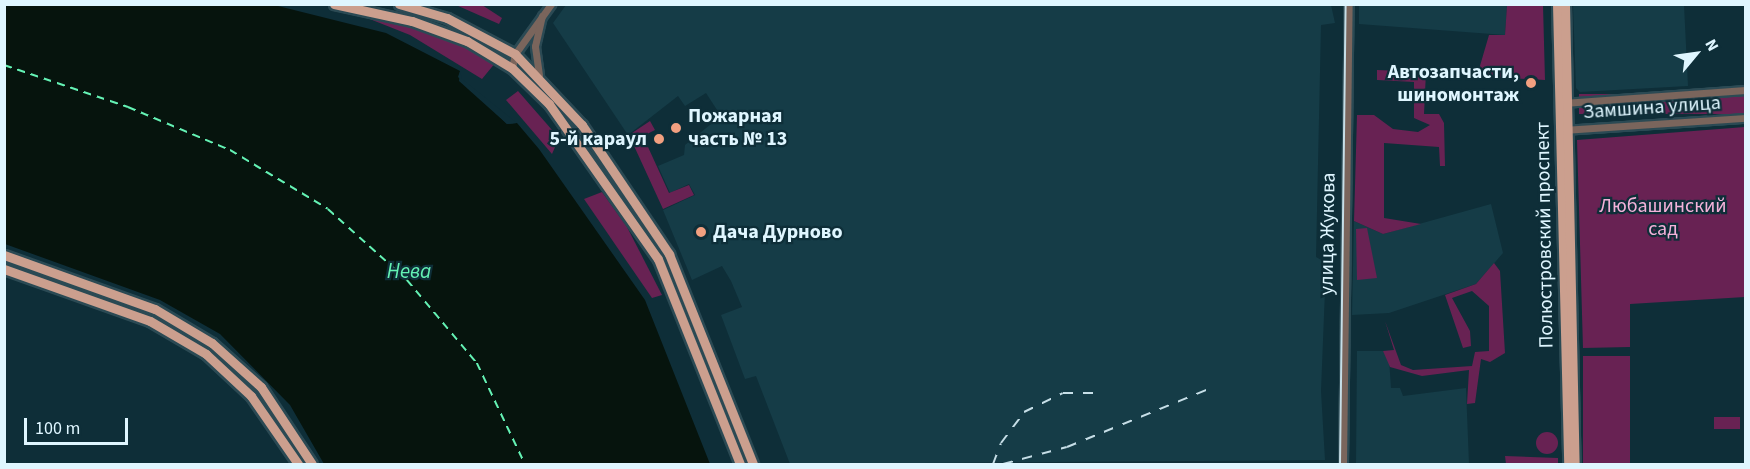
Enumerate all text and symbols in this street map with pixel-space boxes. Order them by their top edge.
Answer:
north arrow [1666,24,1726,84]
text: N [1700,35,1724,55]
place label: Автозапчасти, шиномонтаж [1388,60,1519,107]
marker: Автозапчасти, шиномонтаж [1524,76,1538,90]
street label: Замшина улица [1582,91,1722,125]
place label: Пожарная часть № 13 [688,104,787,151]
marker: Пожарная часть № 13 [669,121,683,135]
street label: Полюстровский проспект [1531,121,1559,349]
place label: 5-й караул [550,127,647,151]
marker: 5-й караул [652,132,666,146]
street label: улица Жукова [1315,172,1341,296]
park label: Любашинский сад [1599,195,1727,242]
place label: Дача Дурново [713,220,843,244]
marker: Дача Дурново [694,225,708,239]
water label: Нева [387,258,431,284]
scale bar [27,406,130,444]
text: 100 m [35,416,80,441]

